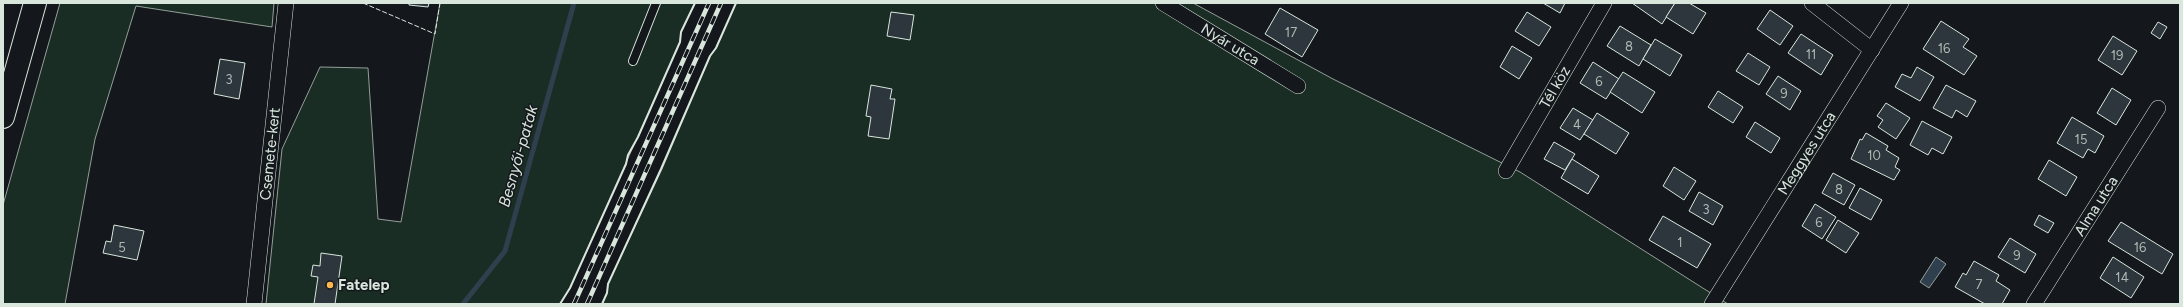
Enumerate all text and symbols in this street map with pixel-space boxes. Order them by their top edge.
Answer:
street label: Nyár utca [1198,20,1263,69]
house number: 17 [1285,25,1297,40]
house number: 8 [1625,39,1633,54]
house number: 16 [1938,41,1950,56]
house number: 11 [1806,47,1816,62]
house number: 19 [2111,48,2123,63]
street label: Tél köz [1536,63,1574,112]
house number: 3 [225,72,233,87]
house number: 6 [1595,74,1603,89]
house number: 9 [1780,86,1788,101]
water label: Besnyői-patak [494,102,542,209]
street label: Csemete-kert [256,106,284,201]
street label: Meggyes utca [1774,108,1840,198]
house number: 4 [1573,117,1581,132]
house number: 15 [2075,132,2087,147]
house number: 10 [1867,148,1881,163]
street label: Alma utca [2070,173,2122,239]
house number: 8 [1835,182,1843,197]
house number: 3 [1702,202,1710,217]
house number: 6 [1815,215,1823,230]
house number: 1 [1677,235,1683,250]
house number: 5 [118,240,126,255]
house number: 16 [2134,240,2146,255]
house number: 9 [2013,248,2021,263]
house number: 14 [2115,270,2129,285]
place label: Fatelep [338,276,389,294]
house number: 7 [1976,277,1983,292]
marker: Fatelep [325,280,335,290]

